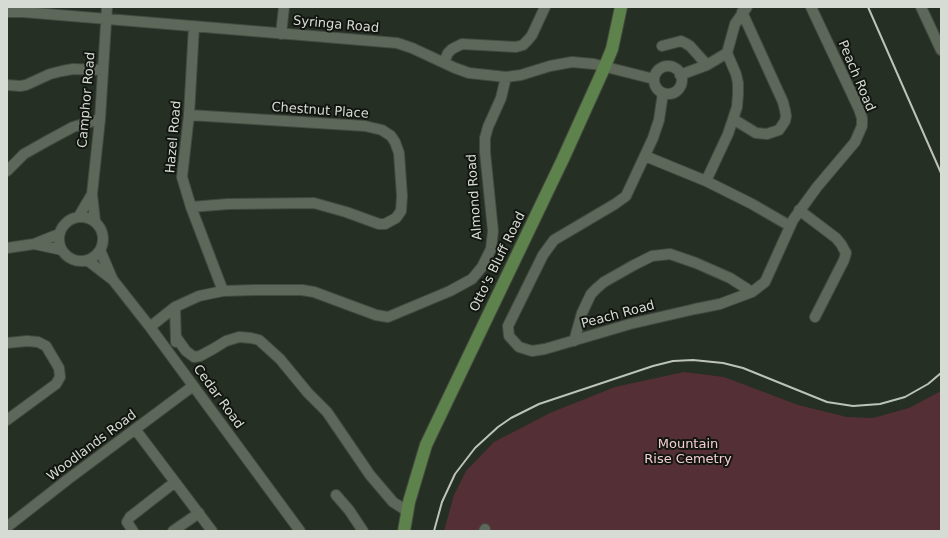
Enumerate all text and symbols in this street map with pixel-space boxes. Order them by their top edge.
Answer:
street label: Syringa Road [292,13,380,37]
street label: Peach Road [834,38,878,114]
street label: Camphor Road [75,51,99,149]
street label: Hazel Road [163,100,185,174]
street label: Chestnut Place [271,100,369,122]
street label: Almond Road [464,153,486,241]
street label: Otto's Bluff Road [467,209,529,315]
street label: Peach Road [580,298,656,332]
street label: Cedar Road [190,362,246,432]
street label: Woodlands Road [44,407,140,485]
park label: Mountain Rise Cemetry [644,437,732,468]

